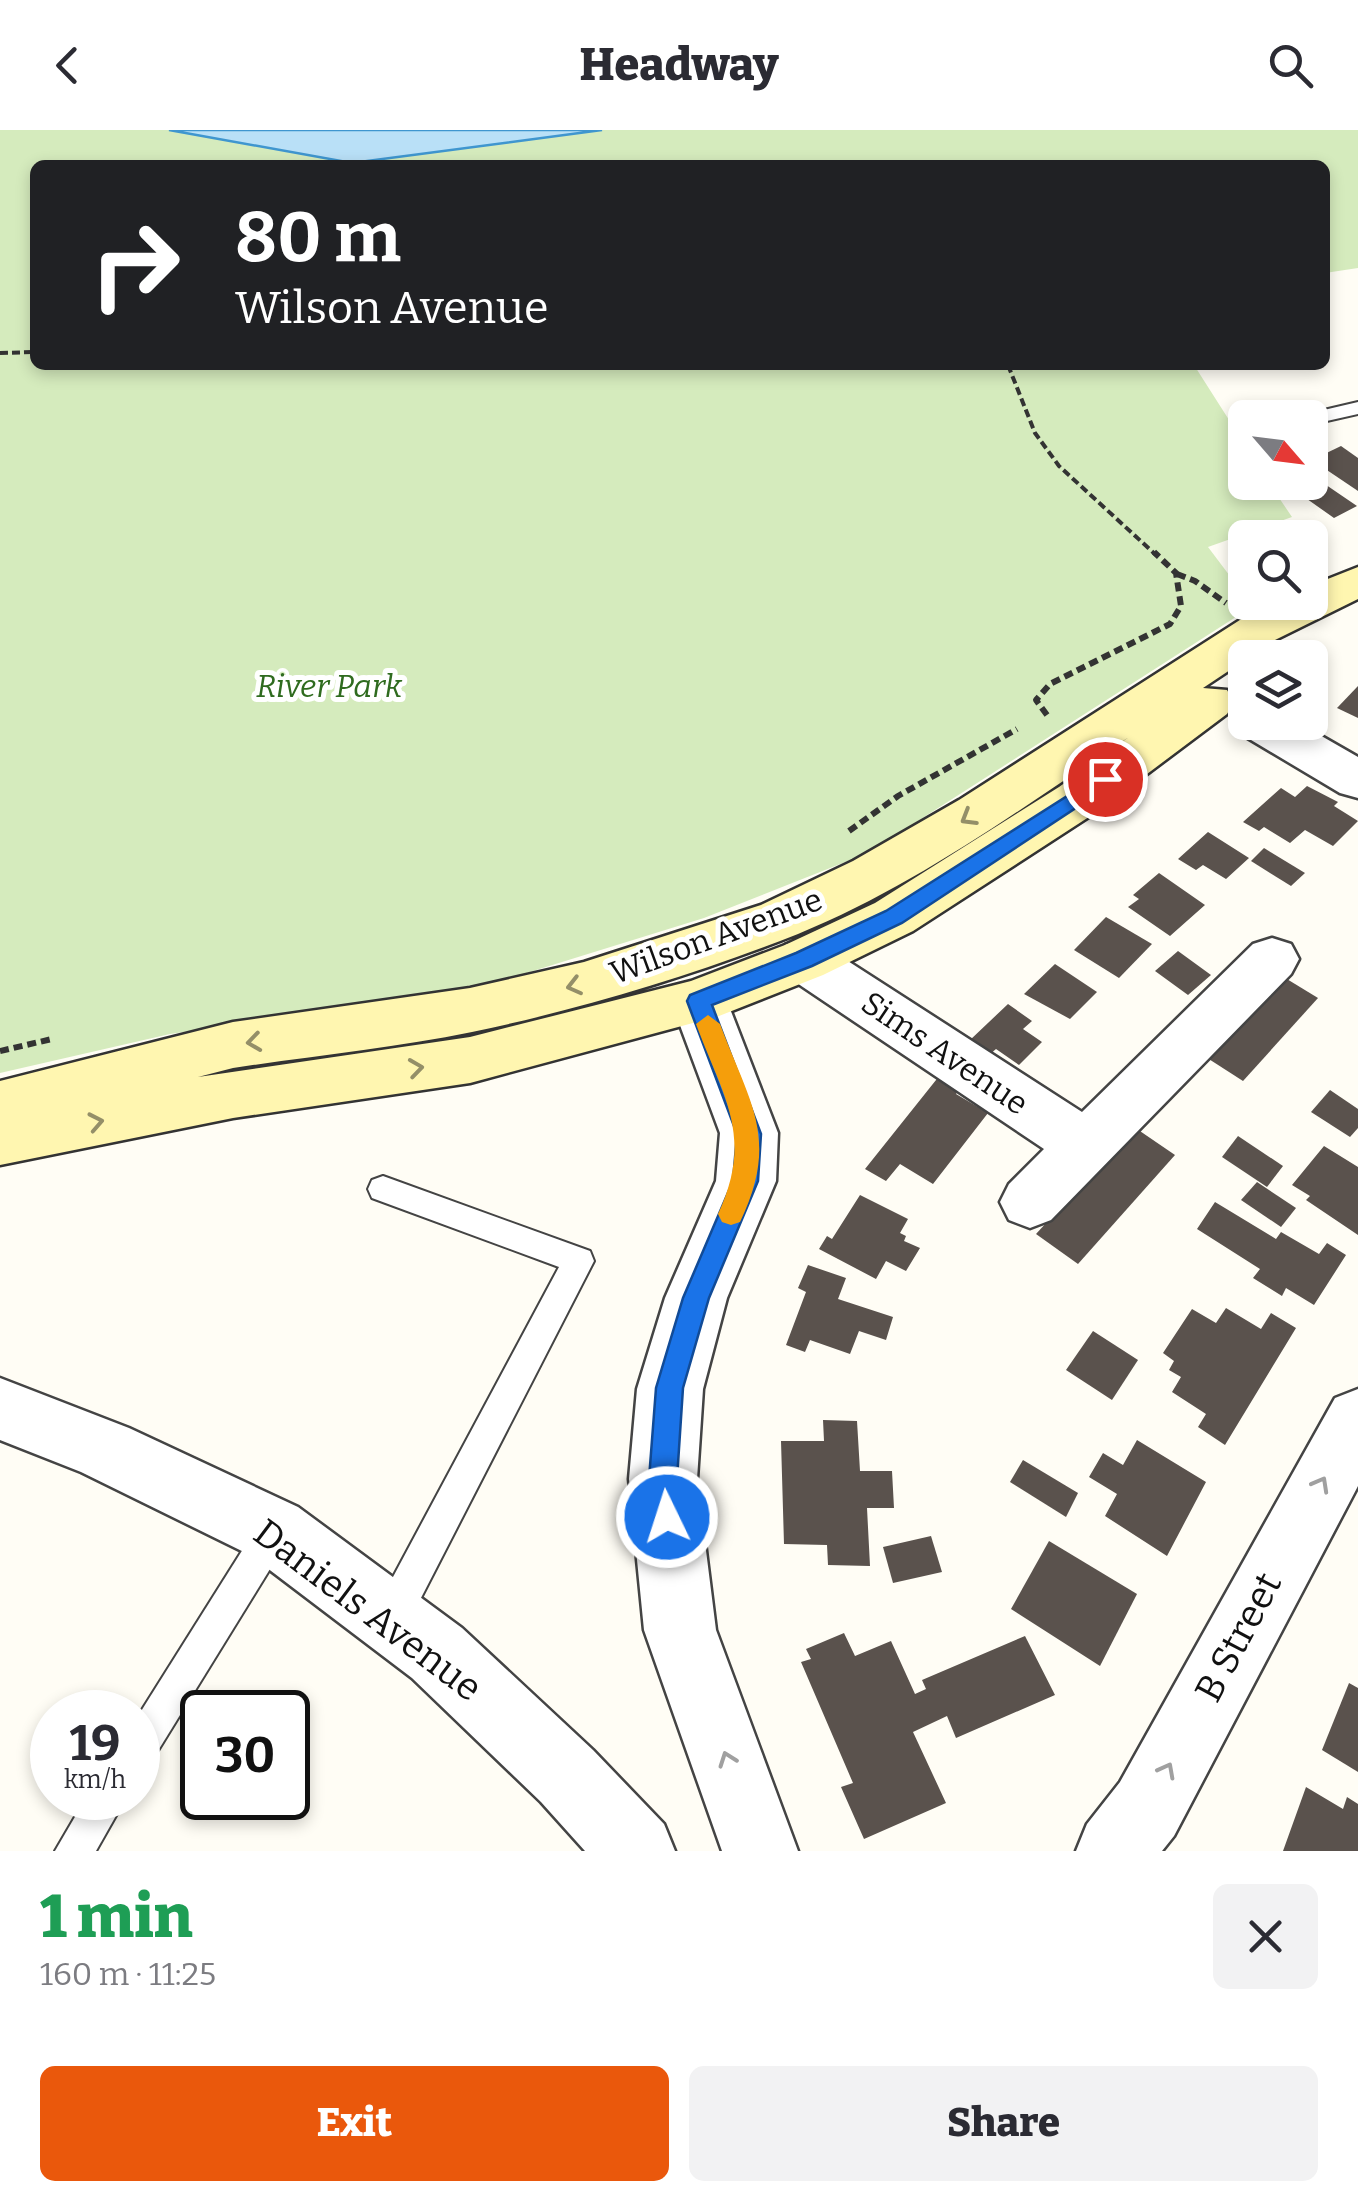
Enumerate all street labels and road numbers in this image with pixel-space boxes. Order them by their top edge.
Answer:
street label: Wilson Avenue [605,880,827,992]
street label: Sims Avenue [855,983,1035,1123]
street label: Daniels Avenue [245,1509,491,1711]
street label: B Street [1185,1564,1291,1709]

